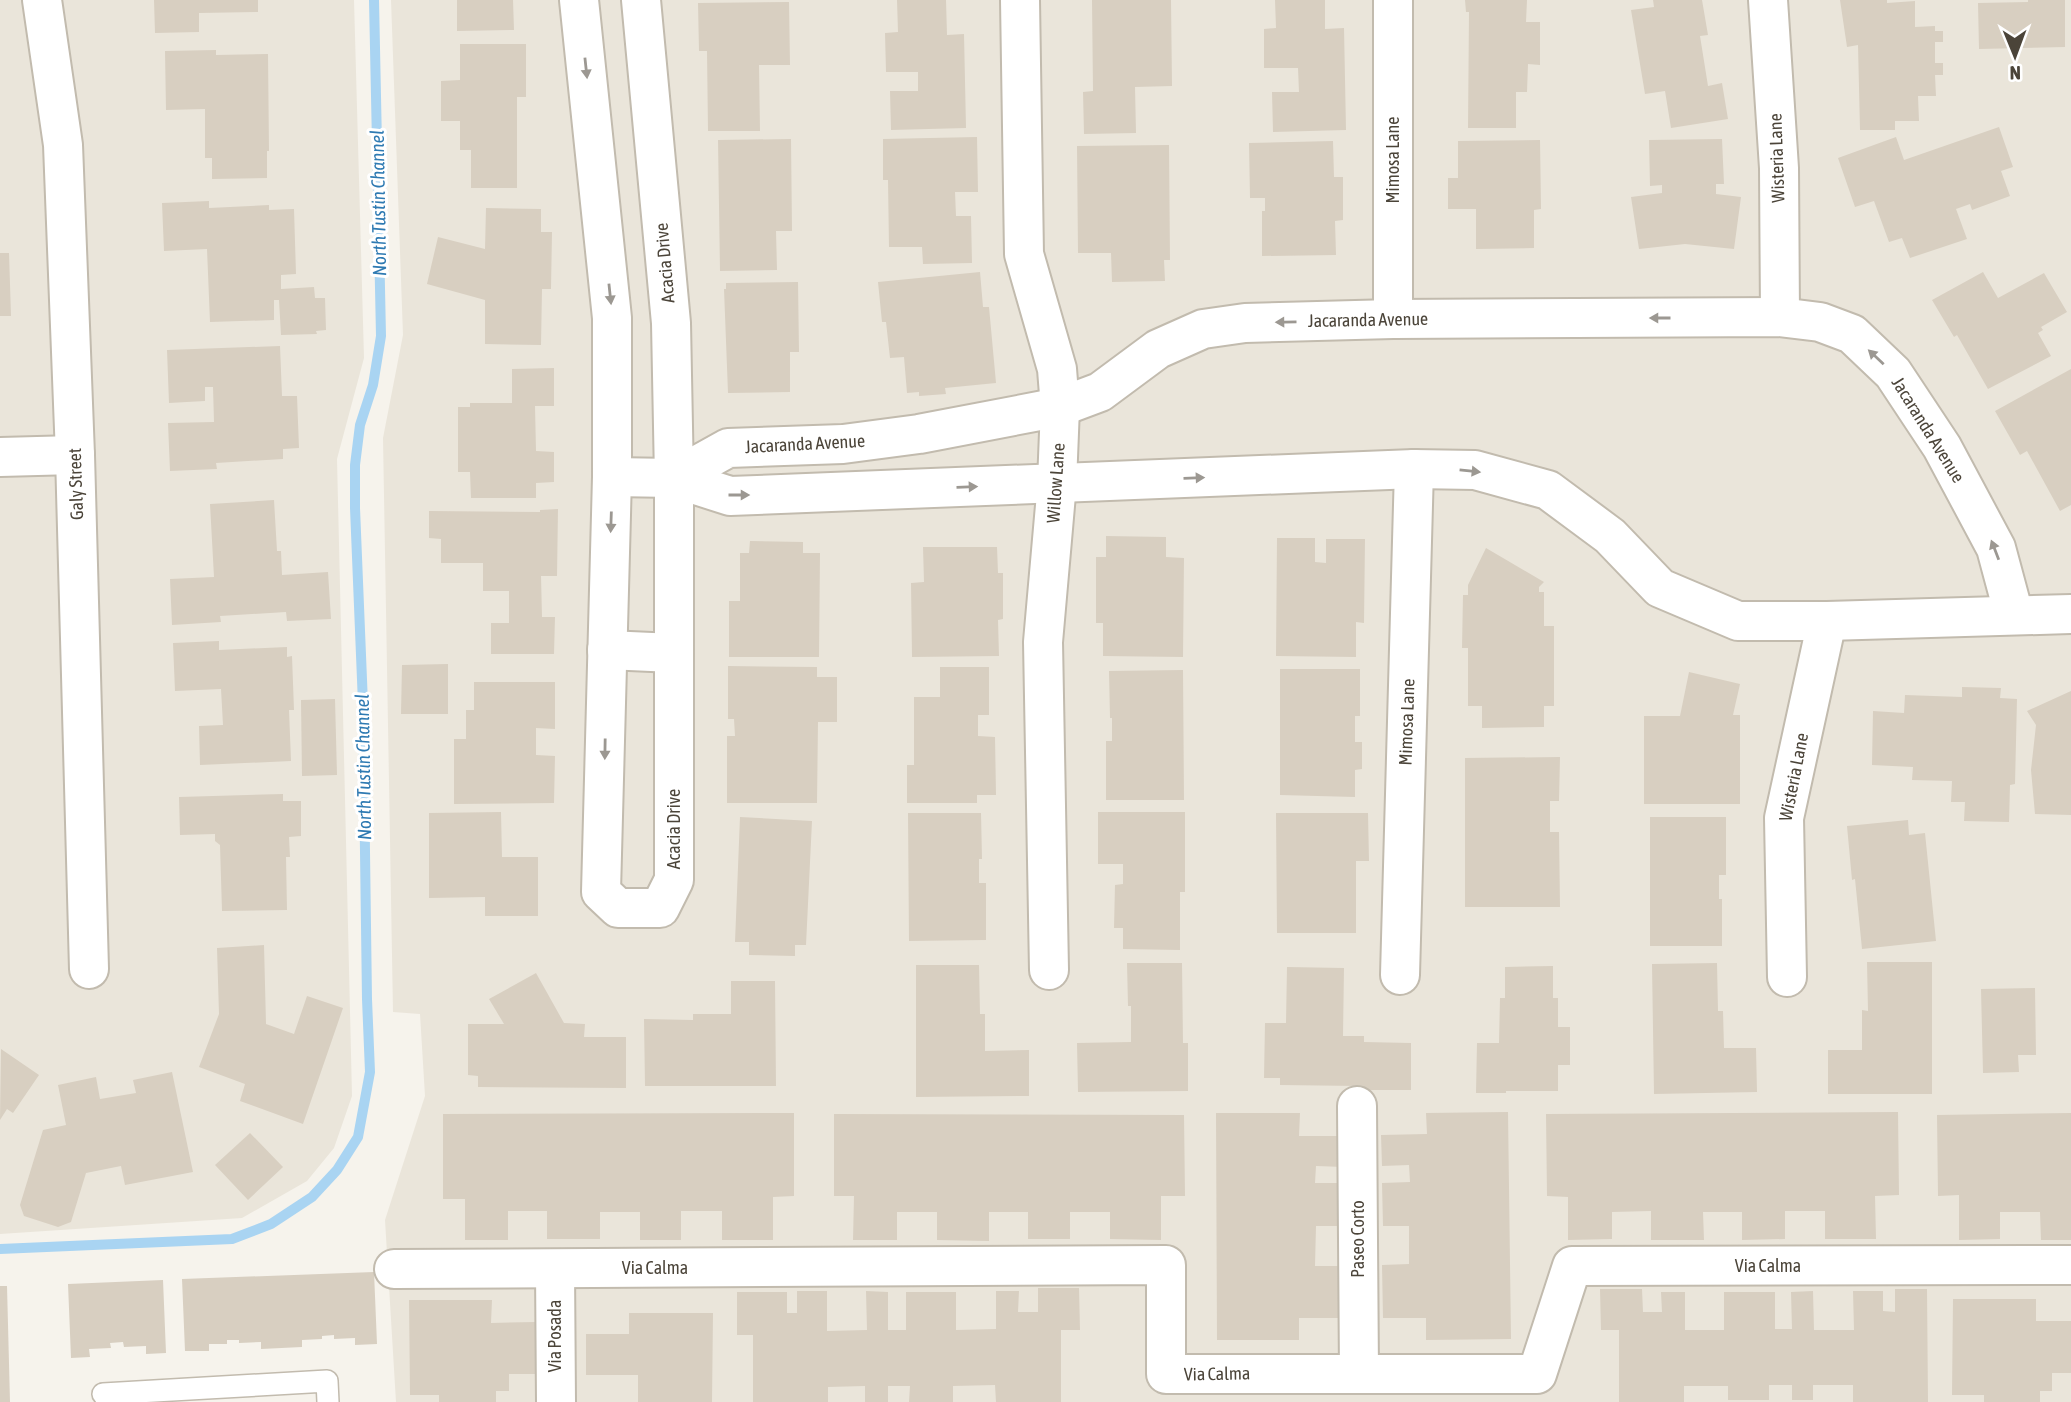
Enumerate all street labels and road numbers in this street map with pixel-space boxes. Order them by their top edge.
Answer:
street label: Wisteria Lane [1764,113,1789,203]
street label: Mimosa Lane [1382,116,1403,204]
street label: Acacia Drive [651,222,678,304]
street label: Jacaranda Avenue [1308,308,1428,331]
street label: Jacaranda Avenue [1888,373,1969,486]
street label: Jacaranda Avenue [744,430,866,457]
street label: Willow Lane [1042,442,1069,524]
street label: Galy Street [64,448,87,520]
street label: Mimosa Lane [1394,678,1419,766]
street label: Wisteria Lane [1775,731,1812,823]
street label: Acacia Drive [663,789,684,869]
street label: Paseo Corto [1347,1200,1368,1278]
street label: Via Calma [1735,1255,1801,1276]
street label: Via Calma [622,1257,688,1278]
street label: Via Posada [544,1300,565,1372]
street label: Via Calma [1184,1362,1250,1385]

